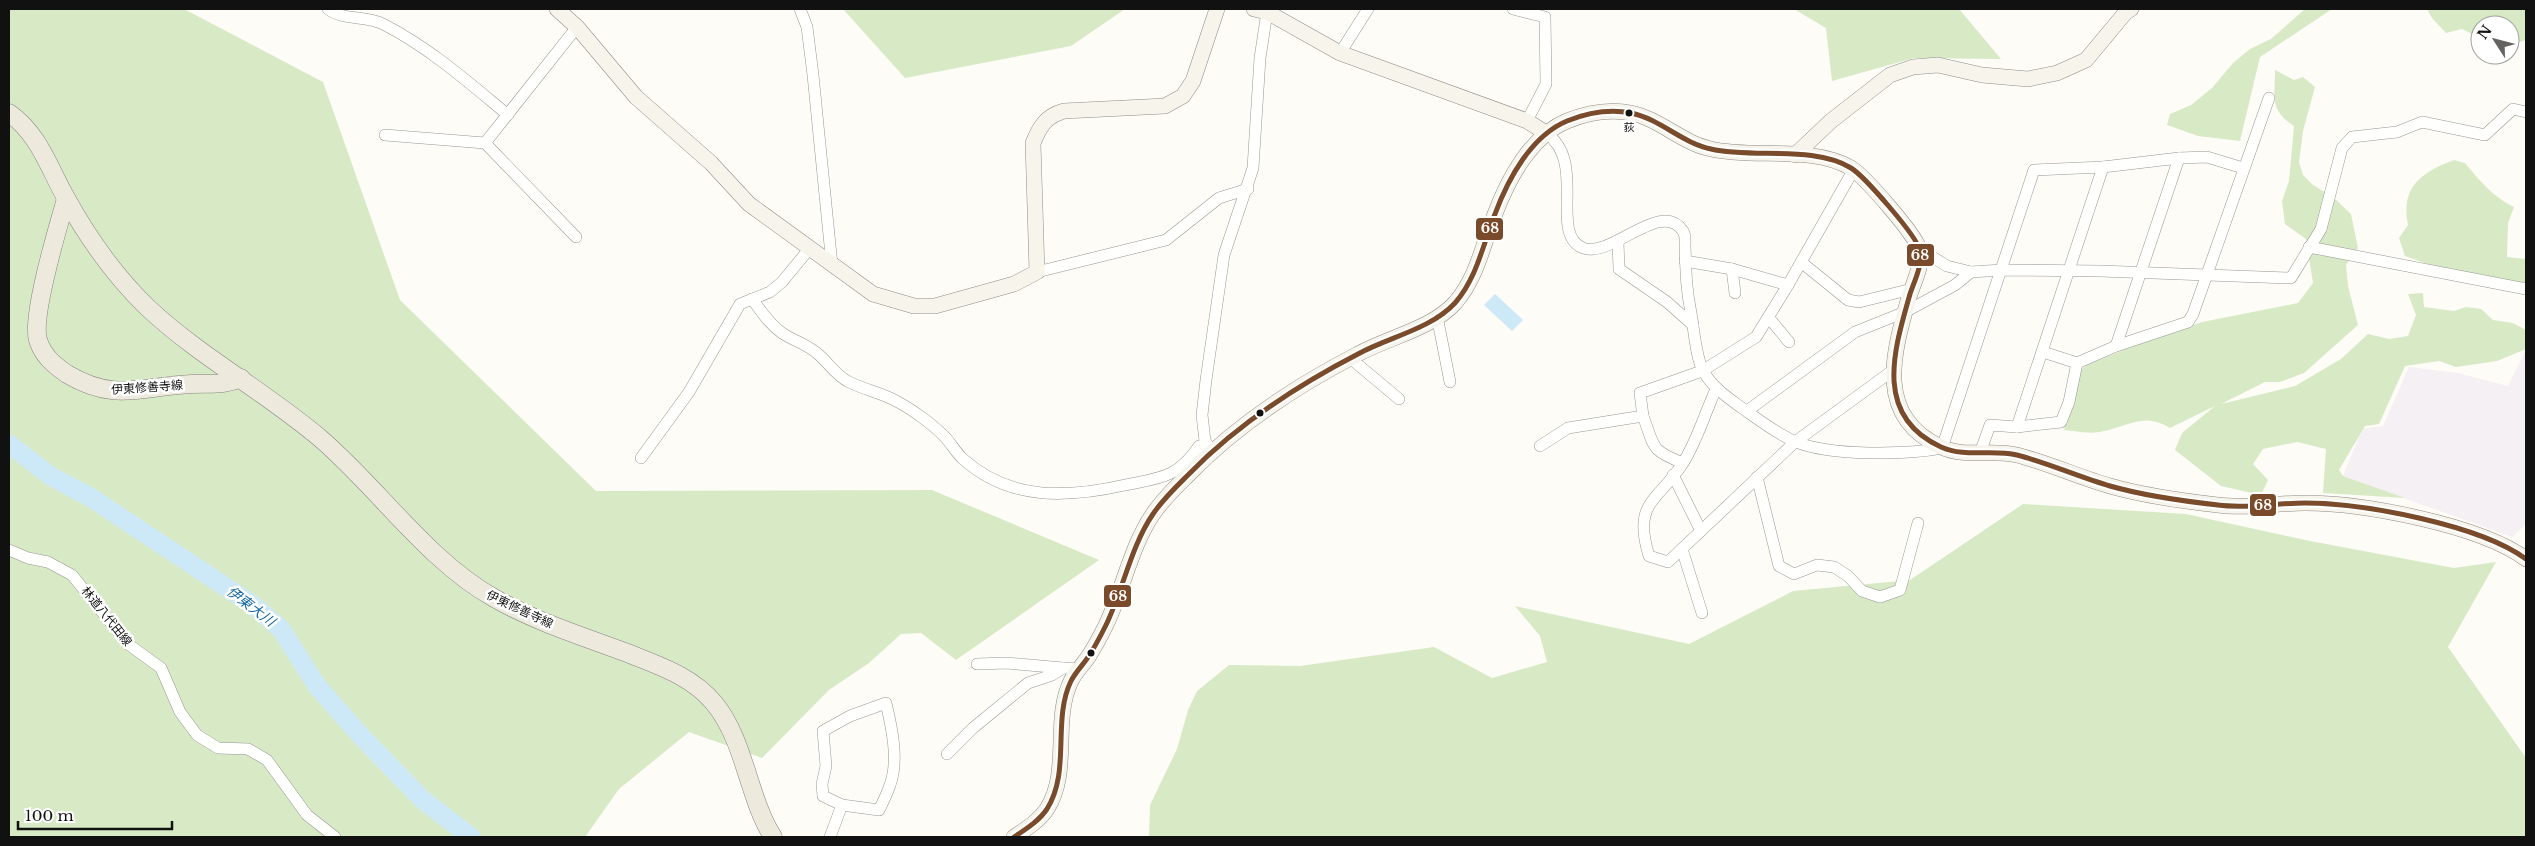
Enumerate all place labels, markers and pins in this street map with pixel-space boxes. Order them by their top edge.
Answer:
marker: 荻 [1624,108,1634,118]
place label: 荻 [1624,120,1635,134]
unlabelled marker [1255,408,1265,418]
unlabelled marker [1086,648,1096,658]

